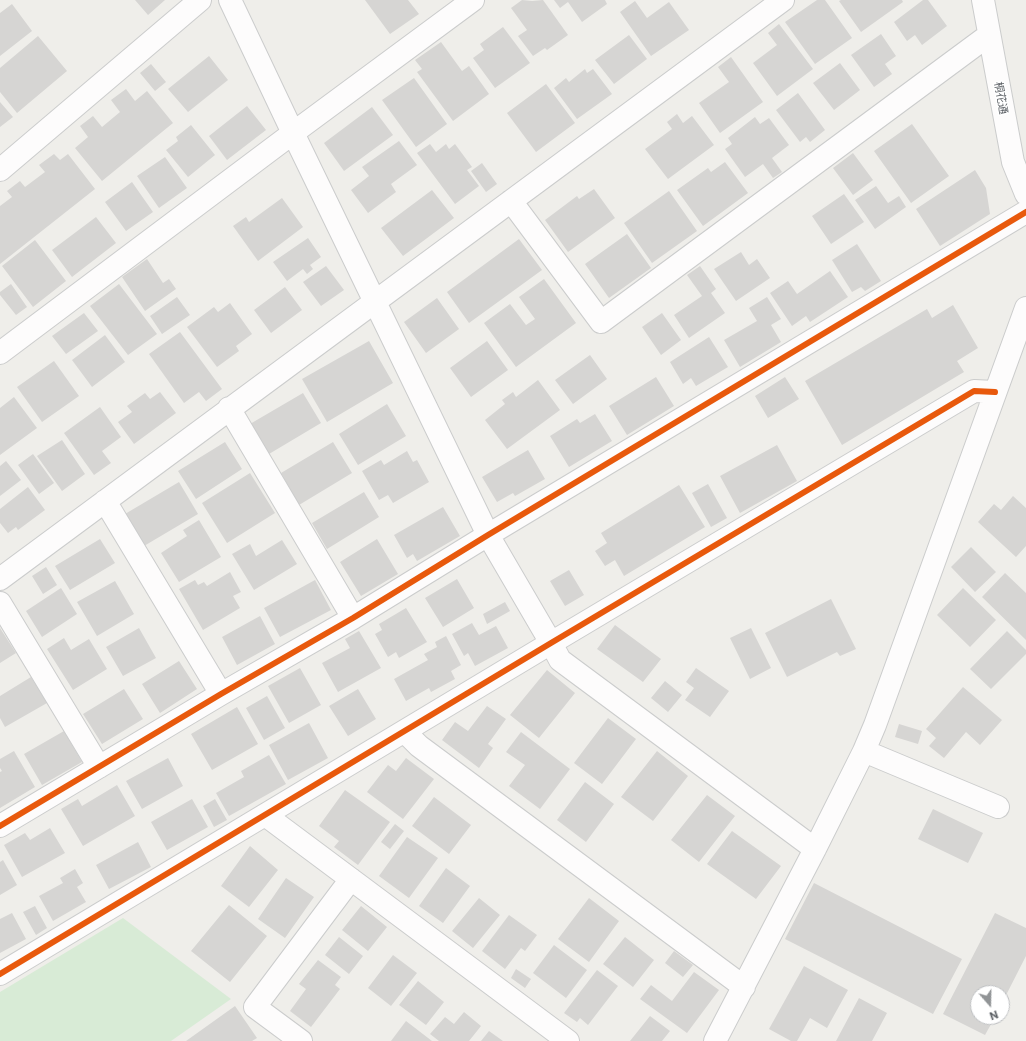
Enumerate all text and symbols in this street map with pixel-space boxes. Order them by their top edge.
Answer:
street label: 桐花通 [992,81,1010,115]
north arrow [970,985,1010,1025]
text: N [988,1008,1000,1023]

